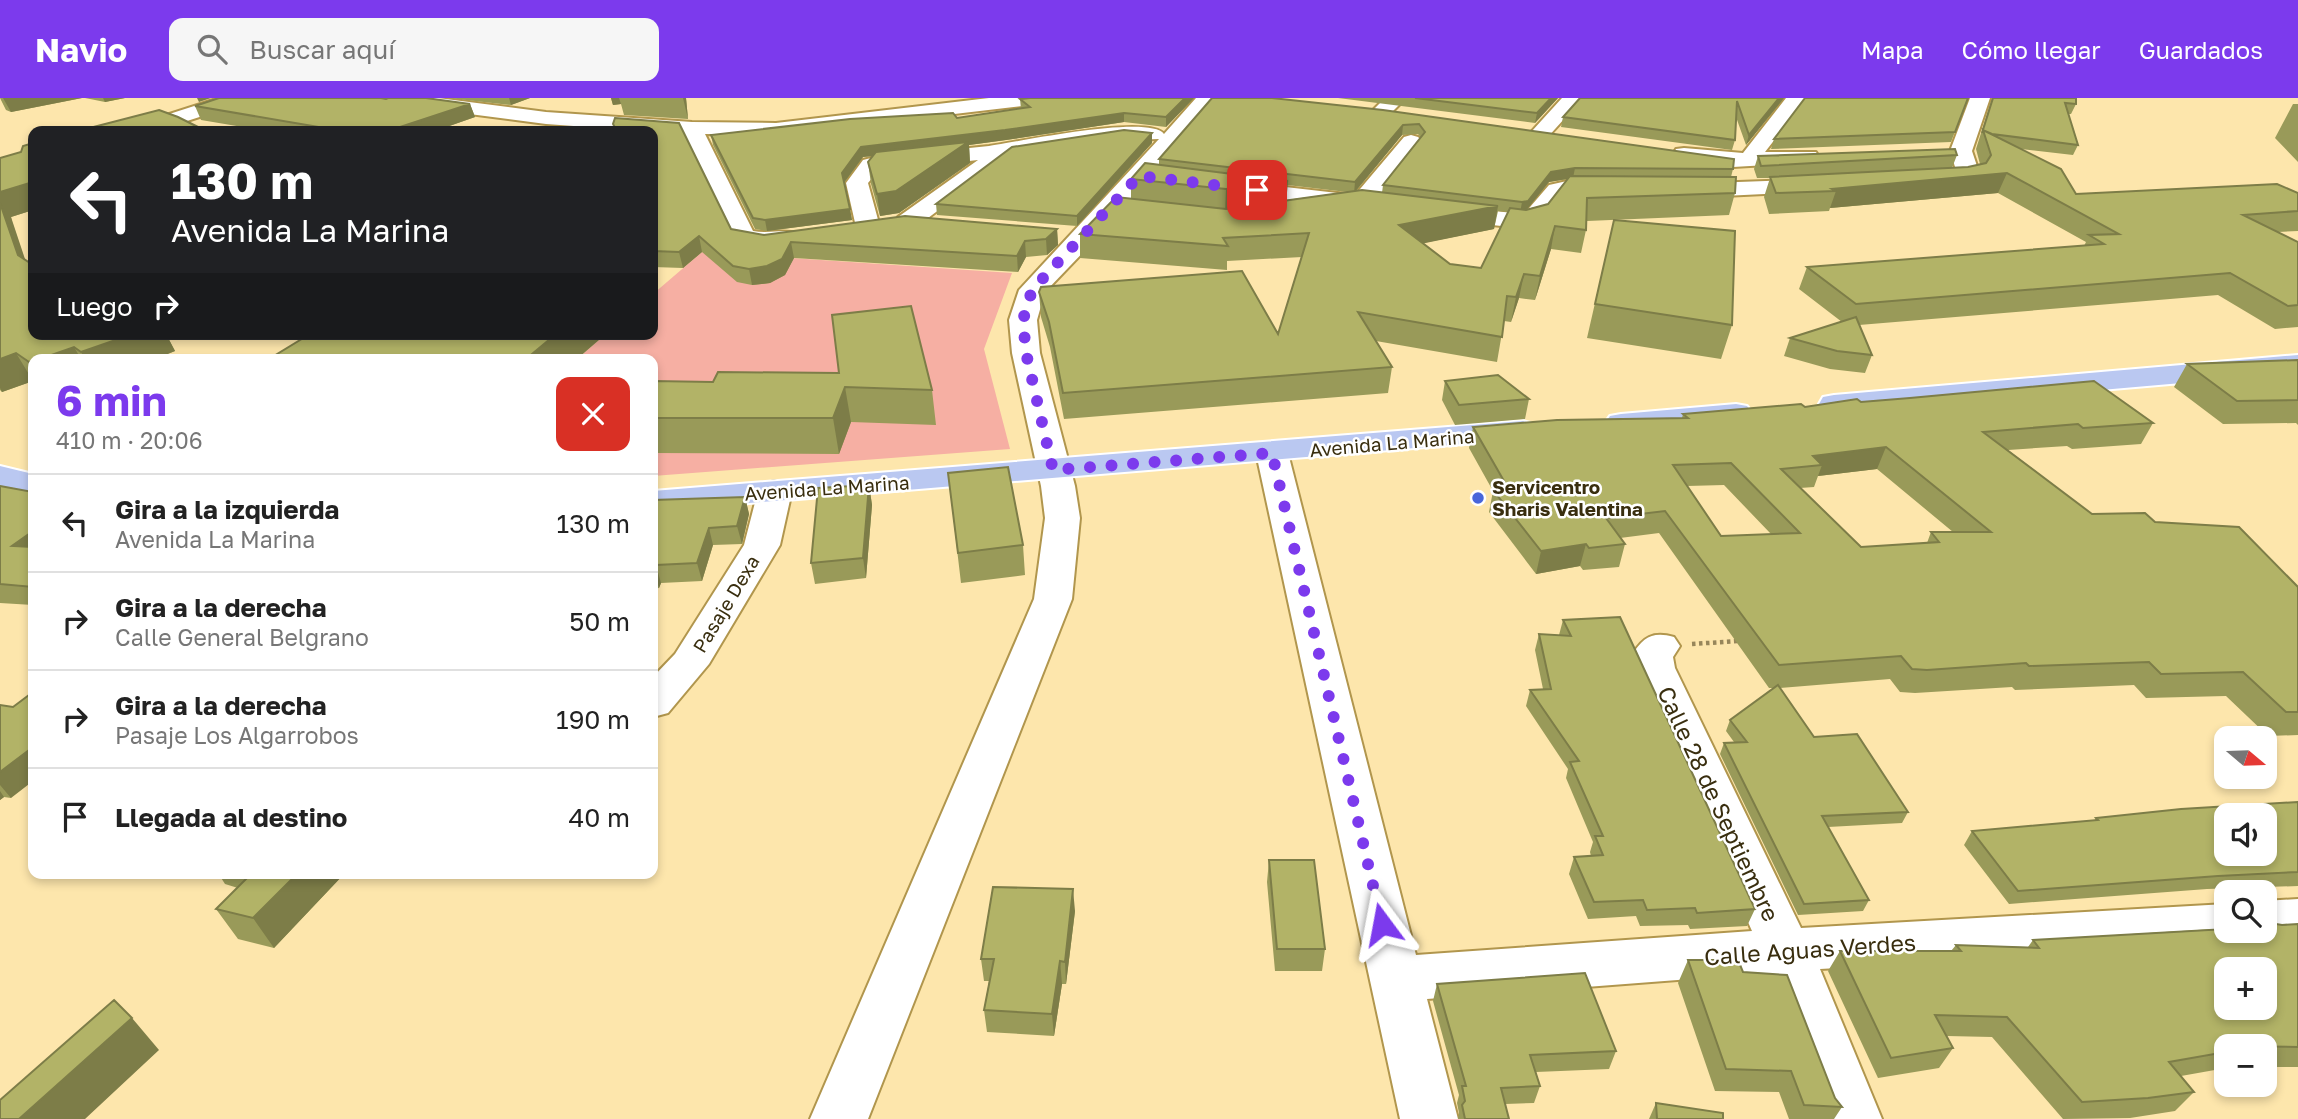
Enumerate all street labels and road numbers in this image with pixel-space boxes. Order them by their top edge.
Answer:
street label: Avenida La Marina [1309,424,1475,461]
street label: Avenida La Marina [744,470,910,505]
street label: Pasaje Dexa [687,551,764,657]
street label: Calle 28 de Septiembre [1652,682,1786,926]
street label: Calle Aguas Verdes [1703,928,1917,970]

